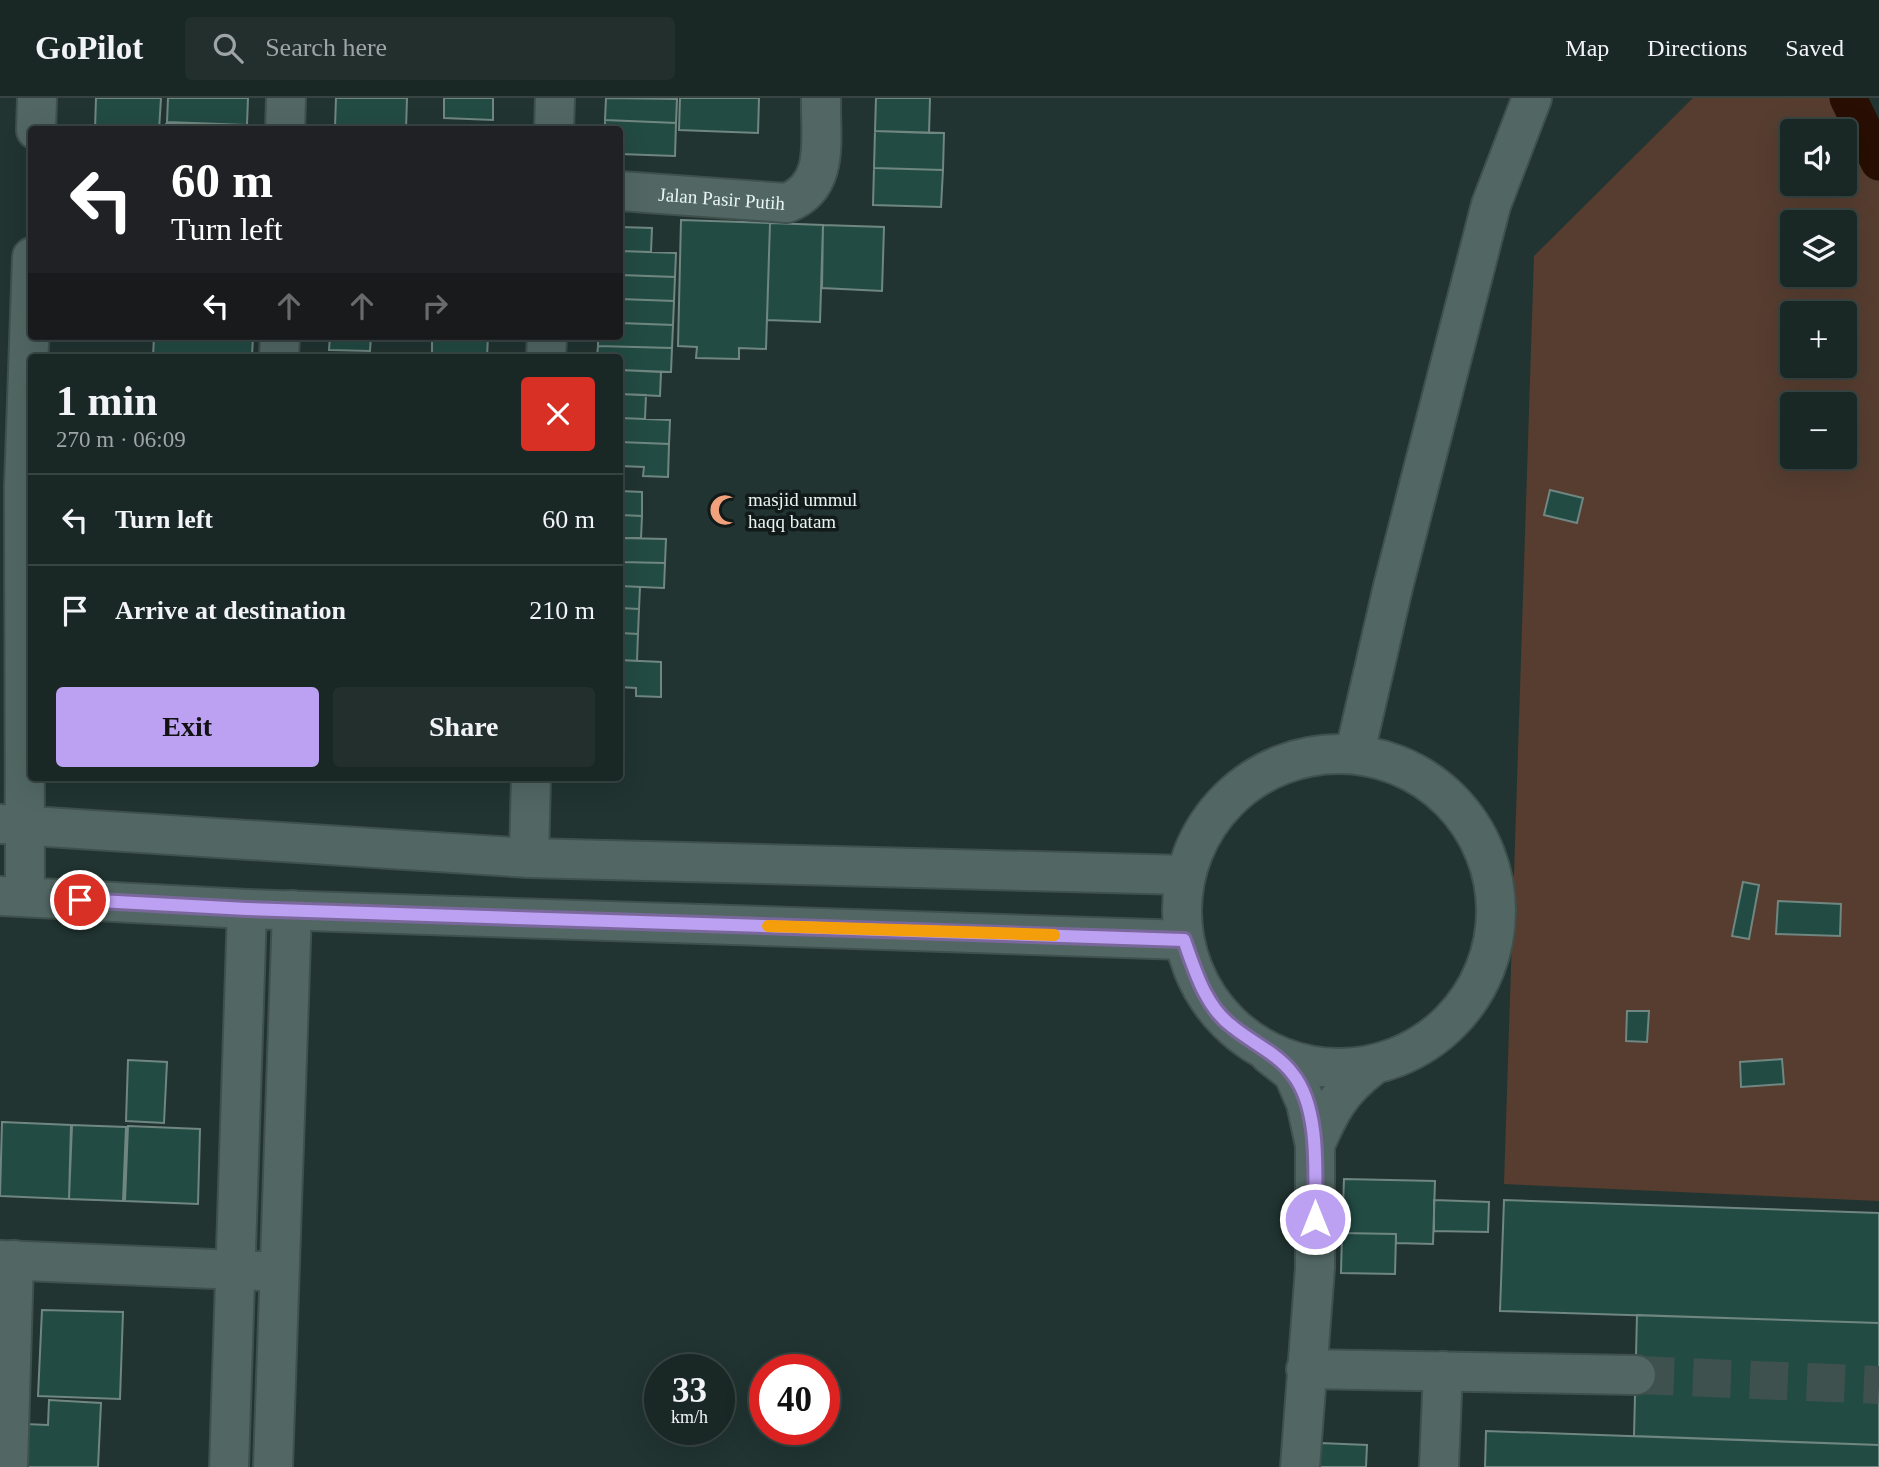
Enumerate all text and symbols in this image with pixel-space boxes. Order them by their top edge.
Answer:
search box [185,17,675,80]
icon: search [209,29,247,67]
text: GoPilot [35,30,143,66]
text: Search here [265,33,387,62]
text: Map [1565,35,1609,61]
text: Directions [1647,35,1747,61]
text: Saved [1785,35,1844,61]
map controls [1780,119,1857,469]
button: sound [1780,119,1857,196]
text: 60 m [171,153,273,208]
icon: left [56,154,147,245]
street label: Jalan Pasir Putih [658,183,786,213]
button: layers [1780,210,1857,287]
text: Turn left [171,211,283,247]
icon: left [197,287,235,325]
icon: ahead [270,287,308,325]
icon: ahead [343,287,381,325]
icon: right [416,287,454,325]
button: + [1780,301,1857,378]
button: close [521,377,595,451]
text: 1 min [56,378,158,424]
button: − [1780,392,1857,469]
text: 270 m · 06:09 [56,427,186,452]
place label: masjid ummul haqq batam [748,489,857,532]
mosque icon: masjid ummul haqq batam [708,493,742,527]
icon: left [56,501,94,539]
text: Turn left [115,505,213,534]
text: 60 m [542,505,595,534]
icon: arrive [56,592,94,630]
text: Arrive at destination [115,596,346,625]
text: 210 m [529,596,595,625]
button: Exit [56,687,319,767]
button: Share [333,687,595,767]
pin [50,870,110,930]
icon: arrive [61,881,99,919]
position arrow [1278,1182,1352,1256]
speed limit sign: 40 [749,1354,840,1445]
text: 33 [672,1371,707,1410]
text: km/h [671,1407,708,1427]

